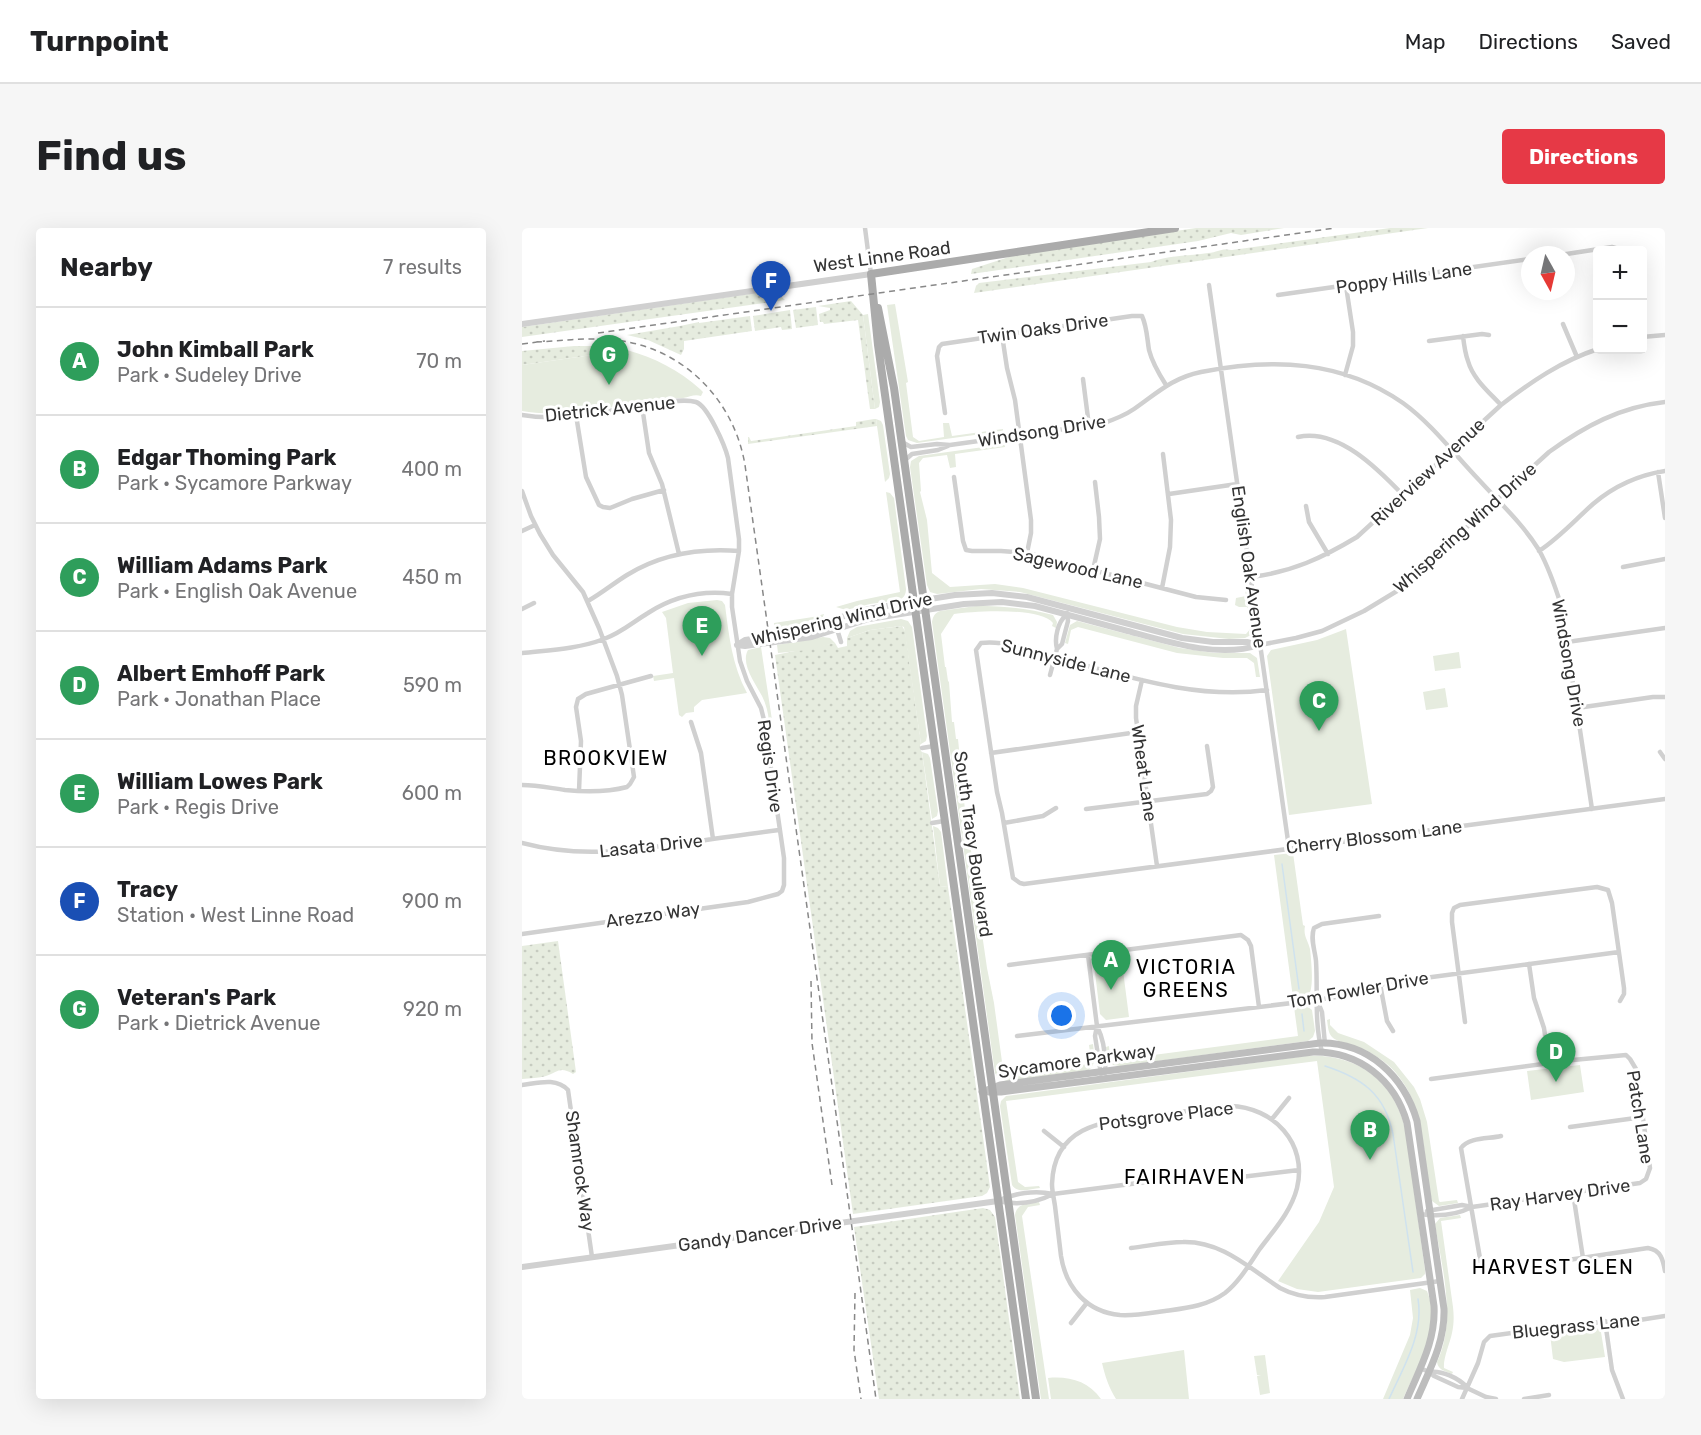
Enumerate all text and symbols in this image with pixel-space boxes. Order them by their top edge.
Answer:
text: Turnpoint [30,25,169,58]
text: Map [1405,29,1446,54]
text: Directions [1479,29,1578,54]
text: Saved [1611,29,1671,54]
button: Directions [1502,129,1665,184]
text: Find us [36,131,187,181]
street label: West Linne Road [812,236,952,278]
north arrow [1521,246,1575,300]
map controls [1593,246,1647,354]
button: + [1593,246,1647,300]
text: Nearby [60,252,153,283]
text: 7 results [383,255,462,279]
street label: Poppy Hills Lane [1334,258,1474,298]
pin: F [752,262,790,311]
button: − [1593,300,1647,354]
street label: Twin Oaks Drive [976,309,1110,349]
text: John Kimball Park [117,336,314,363]
pin: G [590,336,628,385]
text: A [72,349,87,373]
text: 70 m [416,349,462,373]
text: Park · Sudeley Drive [117,363,302,387]
street label: Dietrick Avenue [544,391,676,427]
street label: Windsong Drive [976,410,1108,452]
street label: Riverview Avenue [1366,414,1490,530]
text: Edgar Thoming Park [117,444,337,471]
text: B [72,457,87,481]
text: 400 m [402,457,462,481]
street label: Whispering Wind Drive [1389,458,1541,598]
text: Park · Sycamore Parkway [117,471,352,495]
street label: English Oak Avenue [1227,484,1271,650]
street label: Sagewood Lane [1011,542,1145,594]
text: William Adams Park [117,552,328,579]
text: C [72,565,87,589]
text: 450 m [402,565,462,589]
text: Park · English Oak Avenue [117,579,357,603]
street label: Whispering Wind Drive [749,587,935,651]
street label: Windsong Drive [1547,597,1591,729]
pin: E [682,606,722,656]
street label: Sunnyside Lane [999,634,1133,688]
text: Albert Emhoff Park [117,660,325,687]
text: D [72,673,87,697]
text: 590 m [403,673,462,697]
pin: C [1300,682,1338,731]
text: Park · Jonathan Place [117,687,321,711]
street label: Regis Drive [753,718,787,814]
street label: Wheat Lane [1126,723,1162,823]
district label: BROOKVIEW [543,746,669,770]
street label: South Tracy Boulevard [949,750,997,938]
text: William Lowes Park [117,768,323,795]
text: E [73,781,86,805]
text: 600 m [402,781,462,805]
text: Park · Regis Drive [117,795,279,819]
street label: Cherry Blossom Lane [1285,815,1463,859]
street label: Lasata Drive [598,830,704,862]
text: Tracy [117,876,178,903]
text: F [73,889,86,913]
text: 900 m [402,889,462,913]
street label: Arezzo Way [604,897,702,933]
text: Station · West Linne Road [117,903,354,927]
pin: A [1092,940,1130,990]
district label: VICTORIA GREENS [1136,955,1236,1002]
street label: Tom Fowler Drive [1286,967,1430,1013]
text: Veteran's Park [117,984,276,1011]
text: G [72,997,87,1021]
text: 920 m [403,997,462,1021]
your location [1047,1001,1076,1030]
text: Park · Dietrick Avenue [117,1011,320,1035]
pin: D [1536,1032,1576,1082]
street label: Sycamore Parkway [997,1039,1158,1083]
street label: Patch Lane [1622,1069,1658,1165]
street label: Potsgrove Place [1097,1097,1235,1135]
street label: Shamrock Way [561,1109,599,1233]
pin: B [1350,1110,1390,1160]
district label: FAIRHAVEN [1124,1165,1246,1189]
street label: Ray Harvey Drive [1488,1174,1632,1216]
street label: Gandy Dancer Drive [677,1212,843,1256]
district label: HARVEST GLEN [1472,1255,1634,1279]
street label: Bluegrass Lane [1511,1308,1641,1344]

